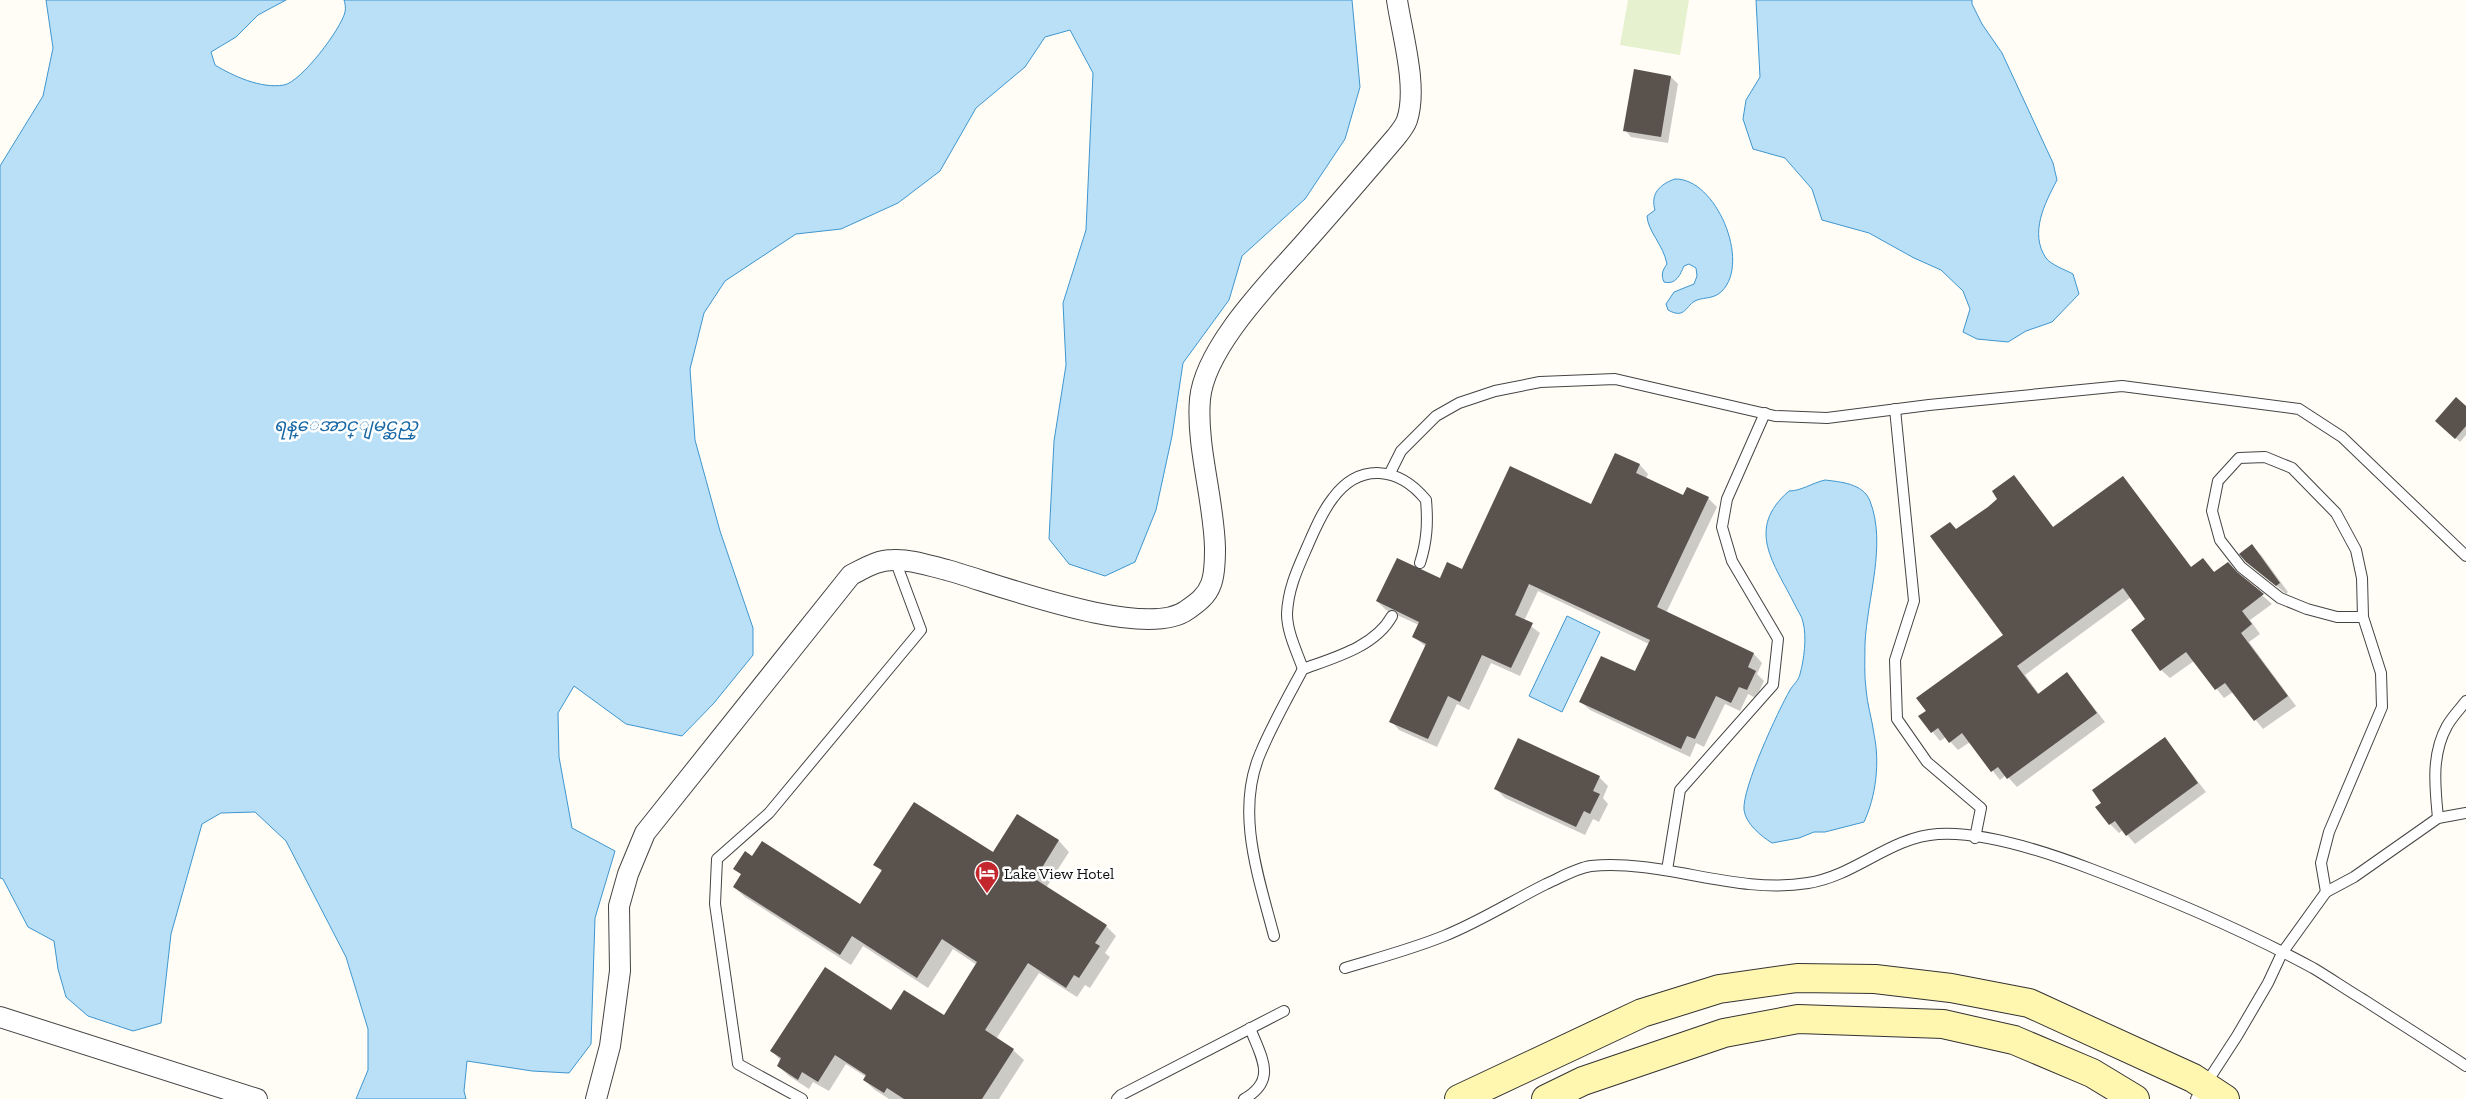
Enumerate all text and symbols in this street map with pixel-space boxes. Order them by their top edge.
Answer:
water label: ရန္ေအာင္ျမင္ဆည္ [274,414,419,440]
hotel icon: Lake View Hotel [974,860,1000,894]
place label: Lake View Hotel [1004,864,1114,883]

